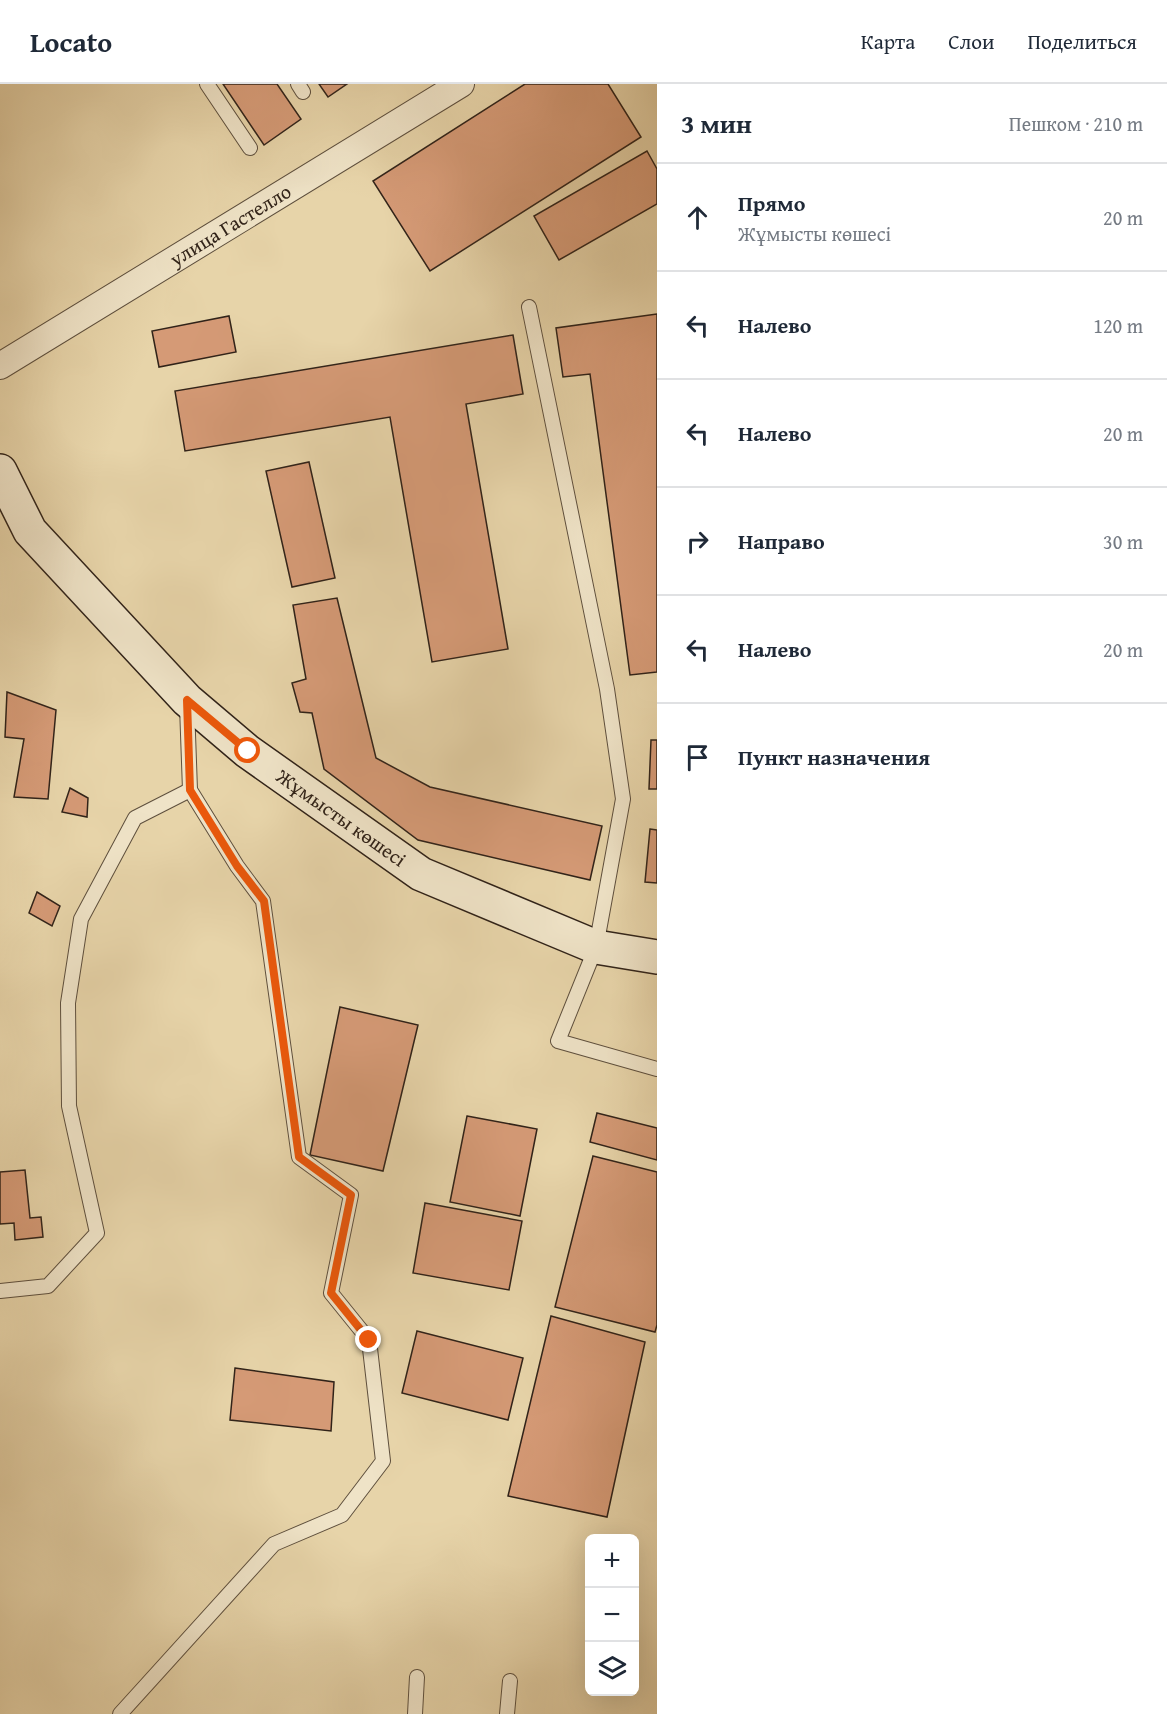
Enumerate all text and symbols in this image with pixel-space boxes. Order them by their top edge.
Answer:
text: Locato [30,21,112,62]
text: Карта [861,26,915,57]
text: Слои [948,26,994,57]
text: Поделиться [1027,26,1137,57]
text: 3 мин [681,104,752,143]
text: Пешком · 210 m [1009,109,1143,138]
street label: улица Гастелло [163,176,296,274]
text: Прямо [738,187,805,219]
icon: ahead [681,201,714,234]
text: 20 m [1103,203,1143,232]
text: Жұмысты көшесі [738,219,891,248]
icon: left [681,309,714,342]
text: Налево [738,309,811,341]
text: 120 m [1093,311,1143,340]
icon: left [681,417,714,450]
text: Налево [738,417,811,449]
text: 20 m [1103,419,1143,448]
icon: right [681,525,714,558]
text: Направо [738,525,825,557]
text: 30 m [1103,527,1143,556]
icon: left [681,633,714,666]
text: Налево [738,633,811,665]
text: 20 m [1103,635,1143,664]
route start [234,737,260,763]
icon: arrive [681,741,714,774]
text: Пункт назначения [738,741,930,773]
street label: Жұмысты көшесі [270,761,413,874]
route end [355,1326,381,1352]
map controls [585,1534,639,1696]
button: + [585,1534,639,1588]
button: − [585,1588,639,1642]
button: layers [585,1642,639,1696]

